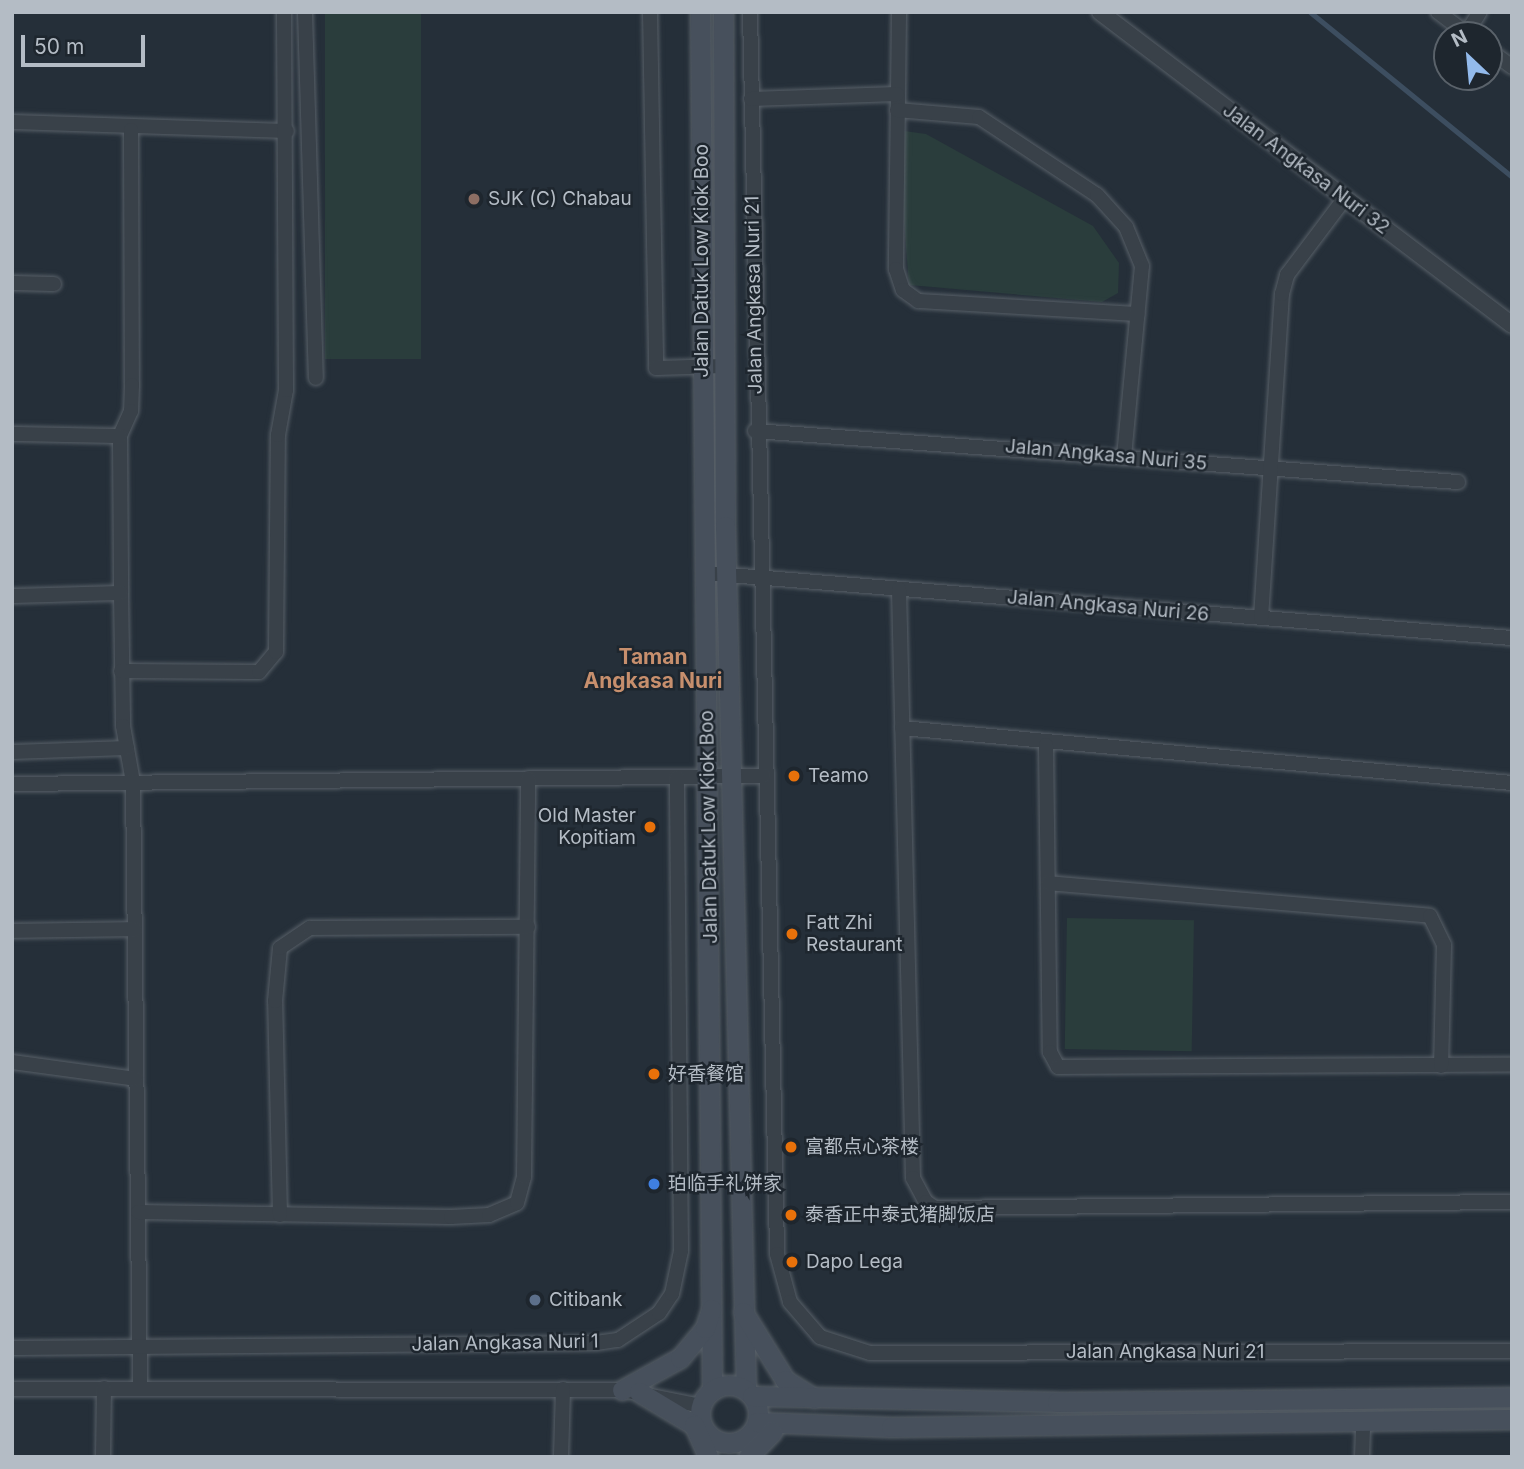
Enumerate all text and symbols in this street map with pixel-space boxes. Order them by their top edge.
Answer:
scale bar [24,21,149,65]
north arrow [1433,21,1503,91]
text: N [1448,25,1471,52]
text: 50 m [34,34,84,59]
street label: Jalan Angkasa Nuri 32 [1218,99,1394,239]
street label: Jalan Datuk Low Kiok Boo [691,144,713,378]
place label: SJK (C) Chabau [488,188,632,210]
marker: SJK (C) Chabau [466,191,482,207]
street label: Jalan Angkasa Nuri 21 [741,195,767,395]
street label: Jalan Angkasa Nuri 35 [1004,435,1208,475]
street label: Jalan Angkasa Nuri 26 [1006,586,1210,626]
district label: Taman Angkasa Nuri [584,644,722,694]
street label: Jalan Datuk Low Kiok Boo [696,710,722,944]
place label: Teamo [808,765,869,787]
marker: Teamo [786,768,802,784]
place label: Old Master Kopitiam [538,805,636,849]
marker: Old Master Kopitiam [642,819,658,835]
place label: Fatt Zhi Restaurant [806,912,903,956]
marker: Fatt Zhi Restaurant [784,926,800,942]
place label: 好香餐馆 [668,1063,744,1085]
marker: 好香餐馆 [646,1066,662,1082]
place label: 富都点心茶楼 [805,1136,919,1158]
marker: 富都点心茶楼 [783,1139,799,1155]
place label: 珀临手礼饼家 [668,1173,782,1195]
marker: 珀临手礼饼家 [646,1176,662,1192]
place label: 泰香正中泰式猪脚饭店 [805,1204,995,1226]
marker: 泰香正中泰式猪脚饭店 [783,1207,799,1223]
place label: Dapo Lega [806,1251,903,1273]
marker: Dapo Lega [784,1254,800,1270]
place label: Citibank [549,1289,622,1311]
marker: Citibank [527,1292,543,1308]
street label: Jalan Angkasa Nuri 1 [411,1330,599,1356]
street label: Jalan Angkasa Nuri 21 [1066,1341,1264,1363]

